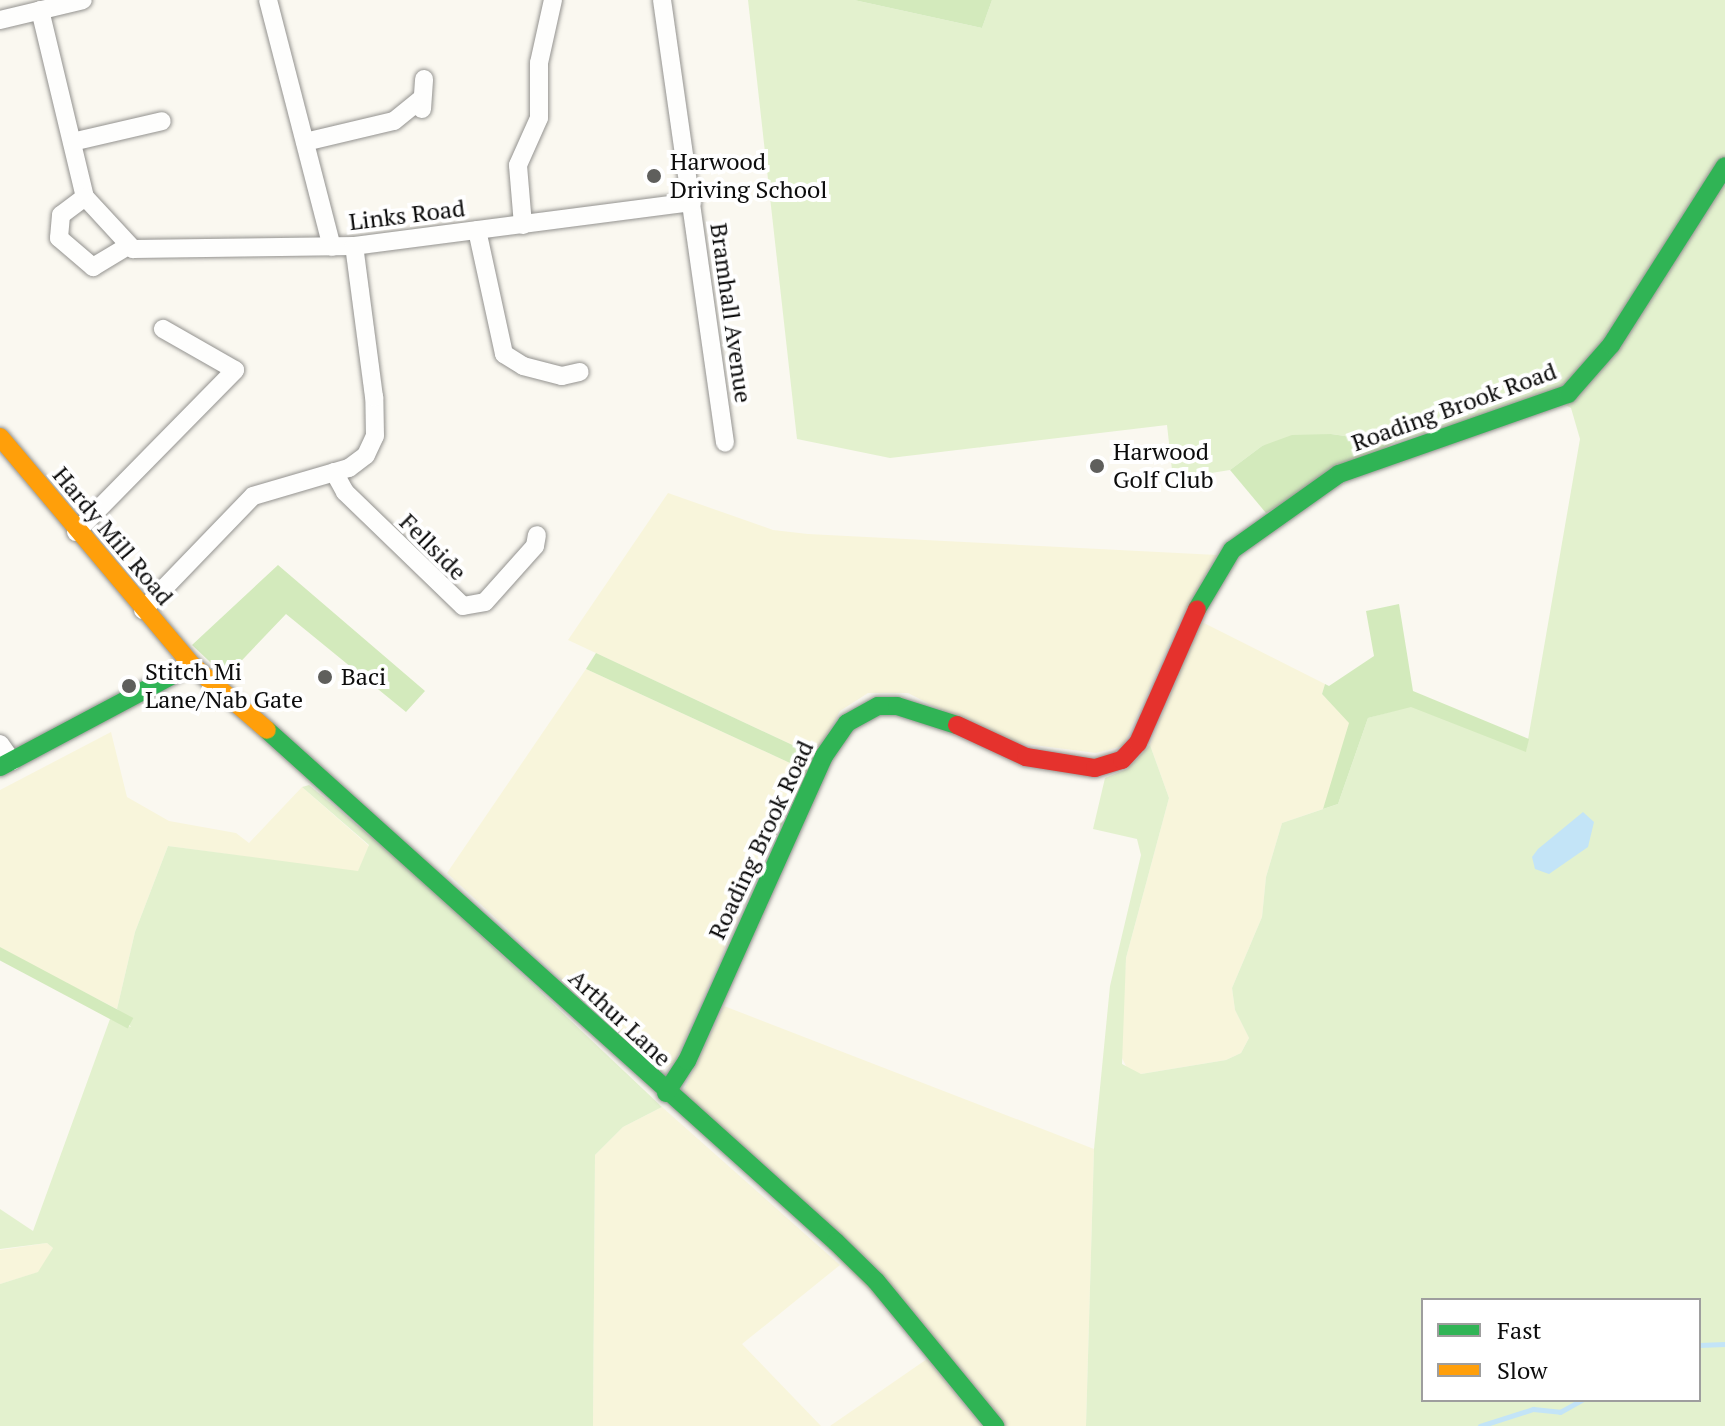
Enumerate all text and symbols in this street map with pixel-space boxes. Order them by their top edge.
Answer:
place label: Harwood Driving School [670,148,827,204]
marker: Harwood Driving School [645,167,663,185]
street label: Links Road [347,194,467,236]
street label: Bramhall Avenue [704,221,758,405]
street label: Roading Brook Road [1348,357,1560,457]
place label: Harwood Golf Club [1113,438,1214,494]
marker: Harwood Golf Club [1088,457,1106,475]
street label: Hardy Mill Road [47,461,179,611]
street label: Fellside [394,508,472,586]
place label: Stitch Mi Lane/Nab Gate [145,658,303,714]
place label: Baci [341,663,386,691]
marker: Baci [316,668,334,686]
marker: Stitch Mi Lane/Nab Gate [120,677,138,695]
street label: Roading Brook Road [702,736,820,944]
street label: Arthur Lane [563,963,677,1073]
legend [1421,1298,1701,1402]
text: Fast [1497,1314,1541,1346]
text: Slow [1497,1354,1548,1386]

